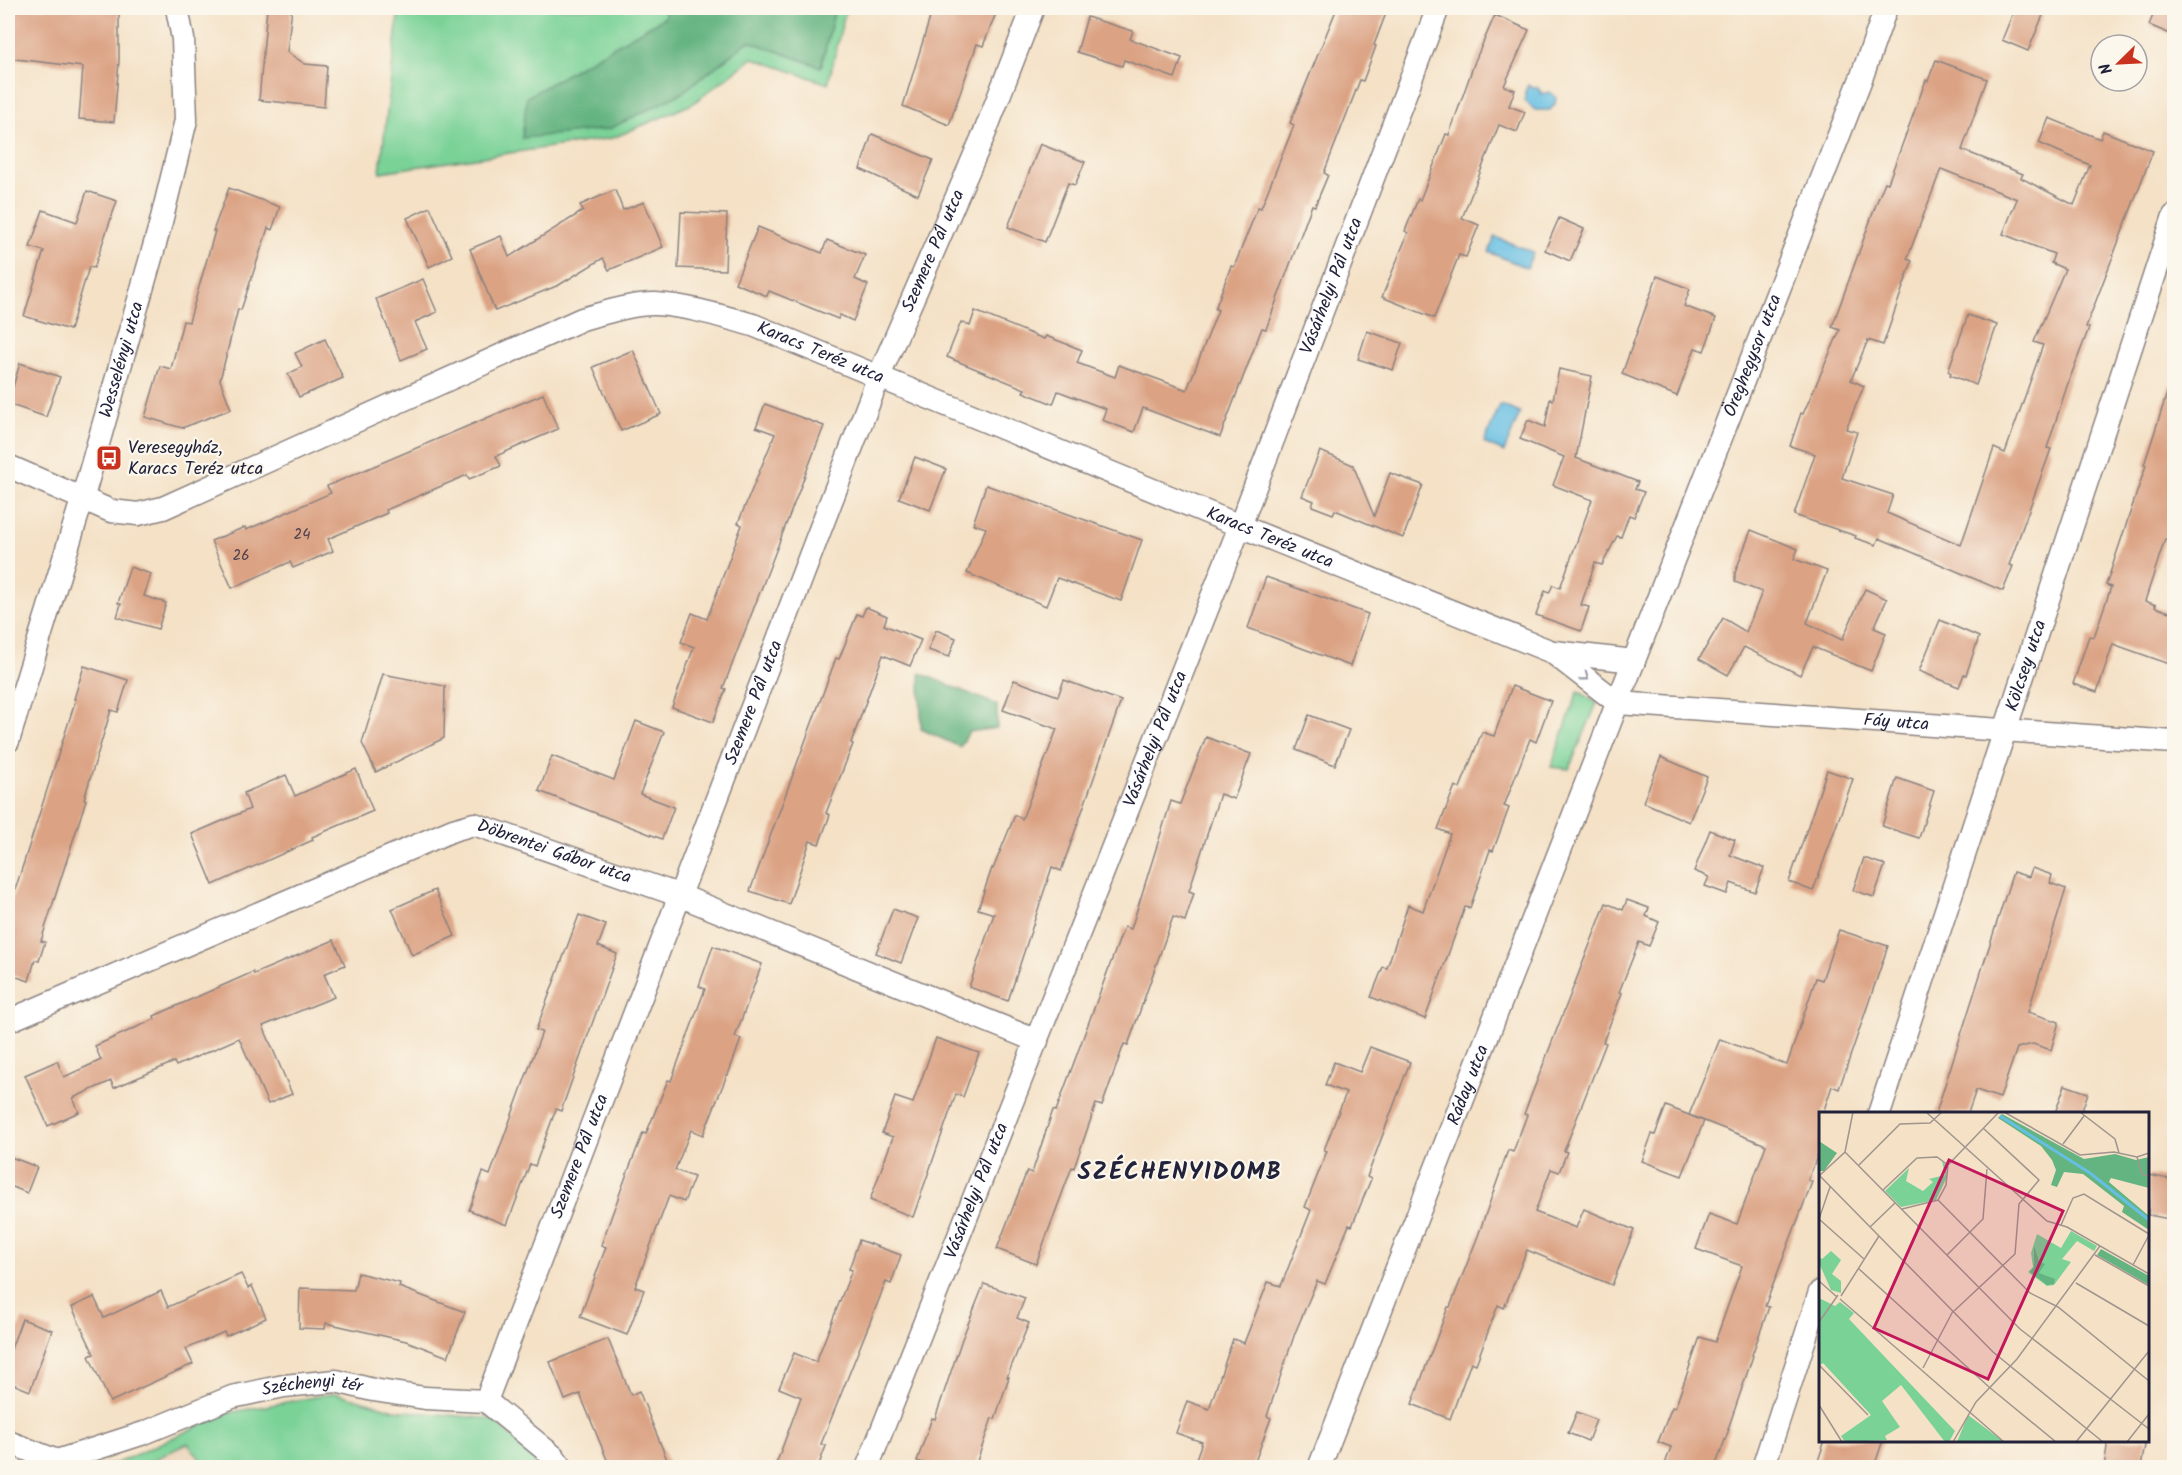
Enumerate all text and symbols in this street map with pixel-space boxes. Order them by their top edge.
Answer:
north arrow [2089,33,2149,93]
text: N [2093,59,2120,78]
street label: Szemere Pál utca [894,185,973,317]
street label: Vásárhelyi Pál utca [1292,213,1371,359]
street label: Öreghegysor utca [1716,290,1790,421]
street label: Wesselényi utca [92,298,152,421]
street label: Karacs Teréz utca [752,314,888,392]
place label: Veresegyház, Karacs Teréz utca [128,434,263,484]
bus stop icon: Veresegyház, Karacs Teréz utca [94,443,124,473]
street label: Karacs Teréz utca [1202,499,1338,577]
house number: 24 [294,523,310,547]
house number: 26 [232,544,250,568]
street label: Kölcsey utca [1998,616,2055,715]
street label: Szemere Pál utca [717,636,791,769]
street label: Vásárhelyi Pál utca [1116,667,1196,812]
one-way arrow [1578,670,1589,681]
street label: Fáy utca [1863,706,1930,739]
street label: Döbrentei Gábor utca [473,812,635,892]
street label: Ráday utca [1440,1041,1497,1130]
street label: Szemere Pál utca [543,1090,617,1223]
inset map [1819,1112,2149,1442]
street label: Vásárhelyi Pál utca [937,1118,1017,1263]
district label: SZÉCHENYIDOMB [1077,1153,1283,1192]
street label: Széchenyi tér [259,1367,367,1405]

